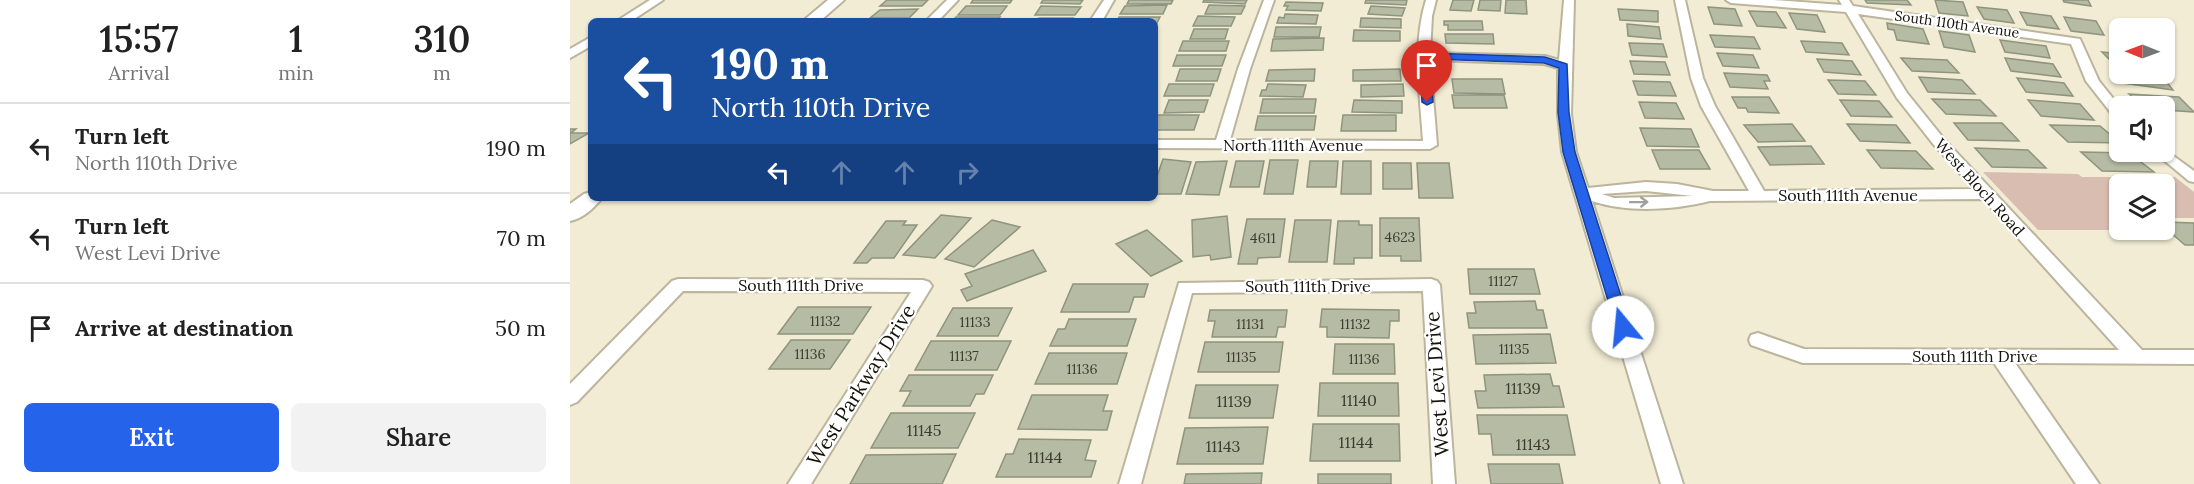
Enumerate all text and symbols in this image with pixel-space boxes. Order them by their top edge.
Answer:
street label: South 110th Avenue [1893,6,2021,42]
text: 15:57 [100,16,179,62]
text: 1 [289,16,303,62]
text: 310 [413,16,470,62]
north arrow [2109,18,2175,84]
map controls [2109,18,2175,240]
text: 190 m [711,37,829,91]
pin [1401,40,1452,102]
icon: left [612,42,690,120]
icon: arrive [1410,49,1443,82]
text: Arrival [109,60,170,85]
text: min [278,60,314,85]
text: m [433,60,451,85]
text: North 110th Drive [711,90,930,124]
button: sound [2109,96,2175,162]
text: Turn left [75,122,169,150]
icon: left [24,132,57,165]
text: 190 m [486,134,546,162]
street label: West Bloch Road [1931,134,2029,240]
street label: North 111th Avenue [1223,135,1363,155]
text: North 110th Drive [75,150,238,175]
icon: left [762,156,795,189]
icon: ahead [825,156,858,189]
icon: ahead [888,156,921,189]
icon: right [951,156,984,189]
button: layers [2109,174,2175,240]
street label: South 111th Avenue [1778,185,1918,205]
one-way arrow [1628,197,1648,208]
text: Turn left [75,212,169,240]
icon: left [24,222,57,255]
text: 70 m [497,224,546,252]
house number: 4623 [1385,228,1416,246]
house number: 4611 [1250,229,1276,247]
text: West Levi Drive [75,240,221,265]
house number: 11127 [1488,272,1518,290]
street label: South 111th Drive [738,275,864,295]
street label: South 111th Drive [1245,276,1371,296]
position arrow [1591,295,1655,359]
street label: West Parkway Drive [801,299,920,470]
street label: West Levi Drive [1419,310,1454,457]
icon: arrive [24,312,57,345]
house number: 11132 [810,312,840,330]
house number: 11133 [960,313,991,331]
text: Arrive at destination [75,314,293,342]
text: 50 m [495,314,546,342]
house number: 11131 [1236,315,1264,333]
house number: 11132 [1340,315,1370,333]
house number: 11135 [1499,340,1529,358]
house number: 11136 [794,345,826,363]
street label: South 111th Drive [1912,346,2038,366]
house number: 11137 [949,347,979,365]
house number: 11135 [1226,348,1256,366]
house number: 11136 [1348,350,1380,368]
house number: 11136 [1066,360,1098,378]
house number: 11139 [1505,378,1541,398]
house number: 11140 [1341,390,1377,410]
house number: 11139 [1216,391,1252,411]
button: Exit [24,403,279,472]
button: Share [291,403,546,472]
house number: 11145 [907,420,941,440]
house number: 11144 [1339,432,1374,452]
house number: 11143 [1515,434,1551,454]
house number: 11143 [1205,436,1241,456]
house number: 11144 [1028,447,1063,467]

